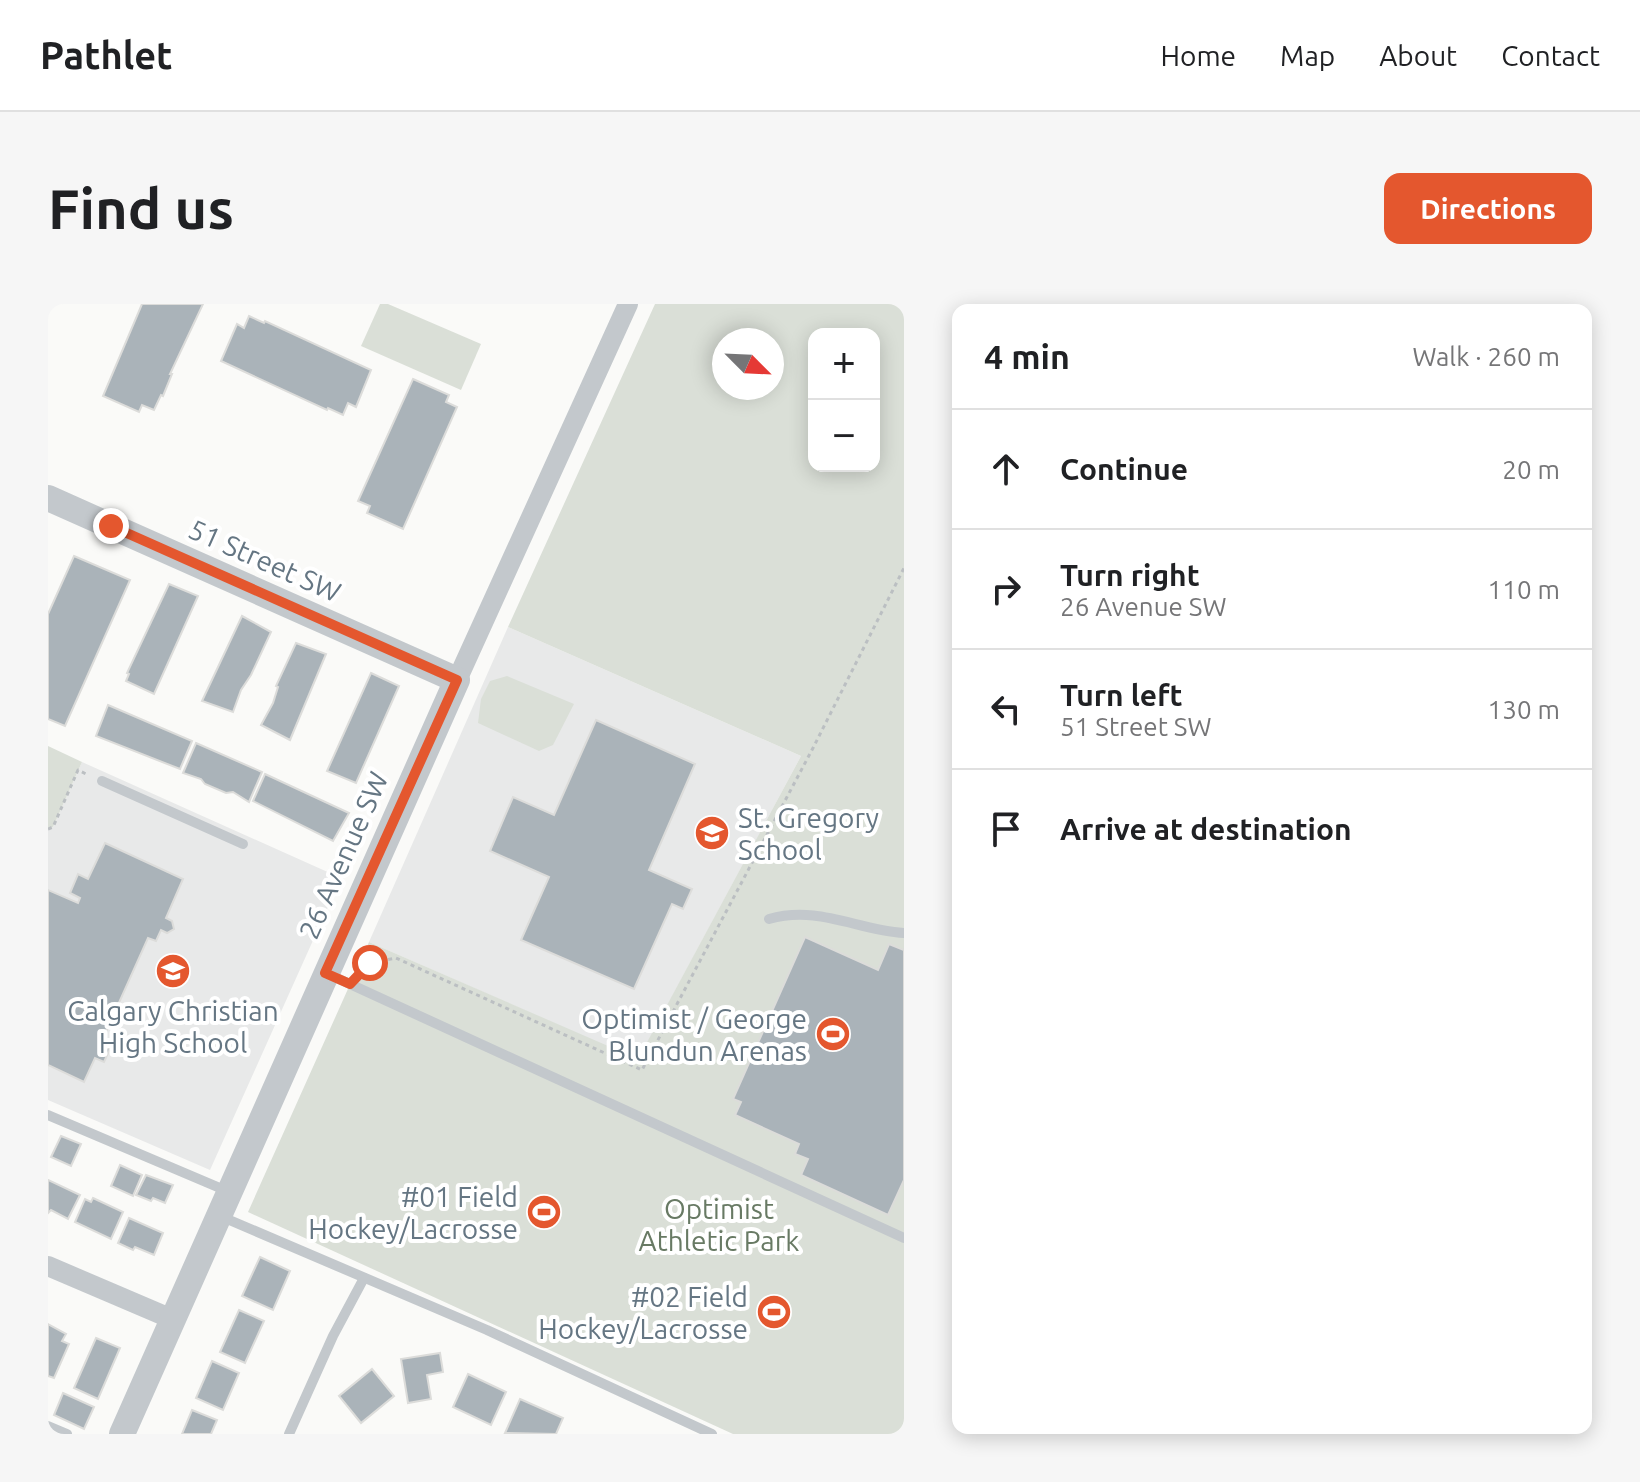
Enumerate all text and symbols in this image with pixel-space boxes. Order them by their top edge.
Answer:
text: Pathlet [40,34,172,76]
text: Home [1161,40,1236,71]
text: Map [1280,40,1335,71]
text: About [1379,40,1457,71]
text: Contact [1501,40,1600,71]
button: Directions [1384,173,1592,244]
text: Find us [48,177,234,240]
north arrow [712,328,784,400]
map controls [808,328,880,472]
button: + [808,328,880,400]
text: 4 min [984,337,1070,375]
text: Walk · 260 m [1412,342,1560,371]
button: − [808,400,880,472]
icon: ahead [984,447,1028,491]
text: Continue [1060,452,1188,486]
text: 20 m [1502,455,1560,484]
route end [93,508,129,544]
street label: 51 Street SW [184,513,346,607]
text: Turn right [1060,558,1200,592]
icon: right [984,567,1028,611]
text: 110 m [1488,575,1560,604]
text: 26 Avenue SW [1060,592,1226,621]
text: Turn left [1060,678,1182,712]
icon: left [984,687,1028,731]
text: 130 m [1488,695,1560,724]
text: 51 Street SW [1060,712,1211,741]
street label: 26 Avenue SW [292,767,394,943]
place label: St. Gregory School [738,802,879,865]
icon: arrive [984,807,1028,851]
text: Arrive at destination [1060,812,1352,846]
school or university icon: St. Gregory School [693,814,731,852]
route start [352,945,388,981]
school or university icon: Calgary Christian High School [154,952,192,990]
place label: Calgary Christian High School [67,995,279,1058]
place label: Optimist / George Blundun Arenas [581,1003,807,1066]
sports icon: Optimist / George Blundun Arenas [814,1015,852,1053]
place label: #01 Field Hockey/Lacrosse [308,1181,518,1244]
sports icon: #01 Field Hockey/Lacrosse [525,1193,563,1231]
park label: Optimist Athletic Park [639,1193,799,1256]
place label: #02 Field Hockey/Lacrosse [538,1281,748,1344]
sports icon: #02 Field Hockey/Lacrosse [755,1293,793,1331]

